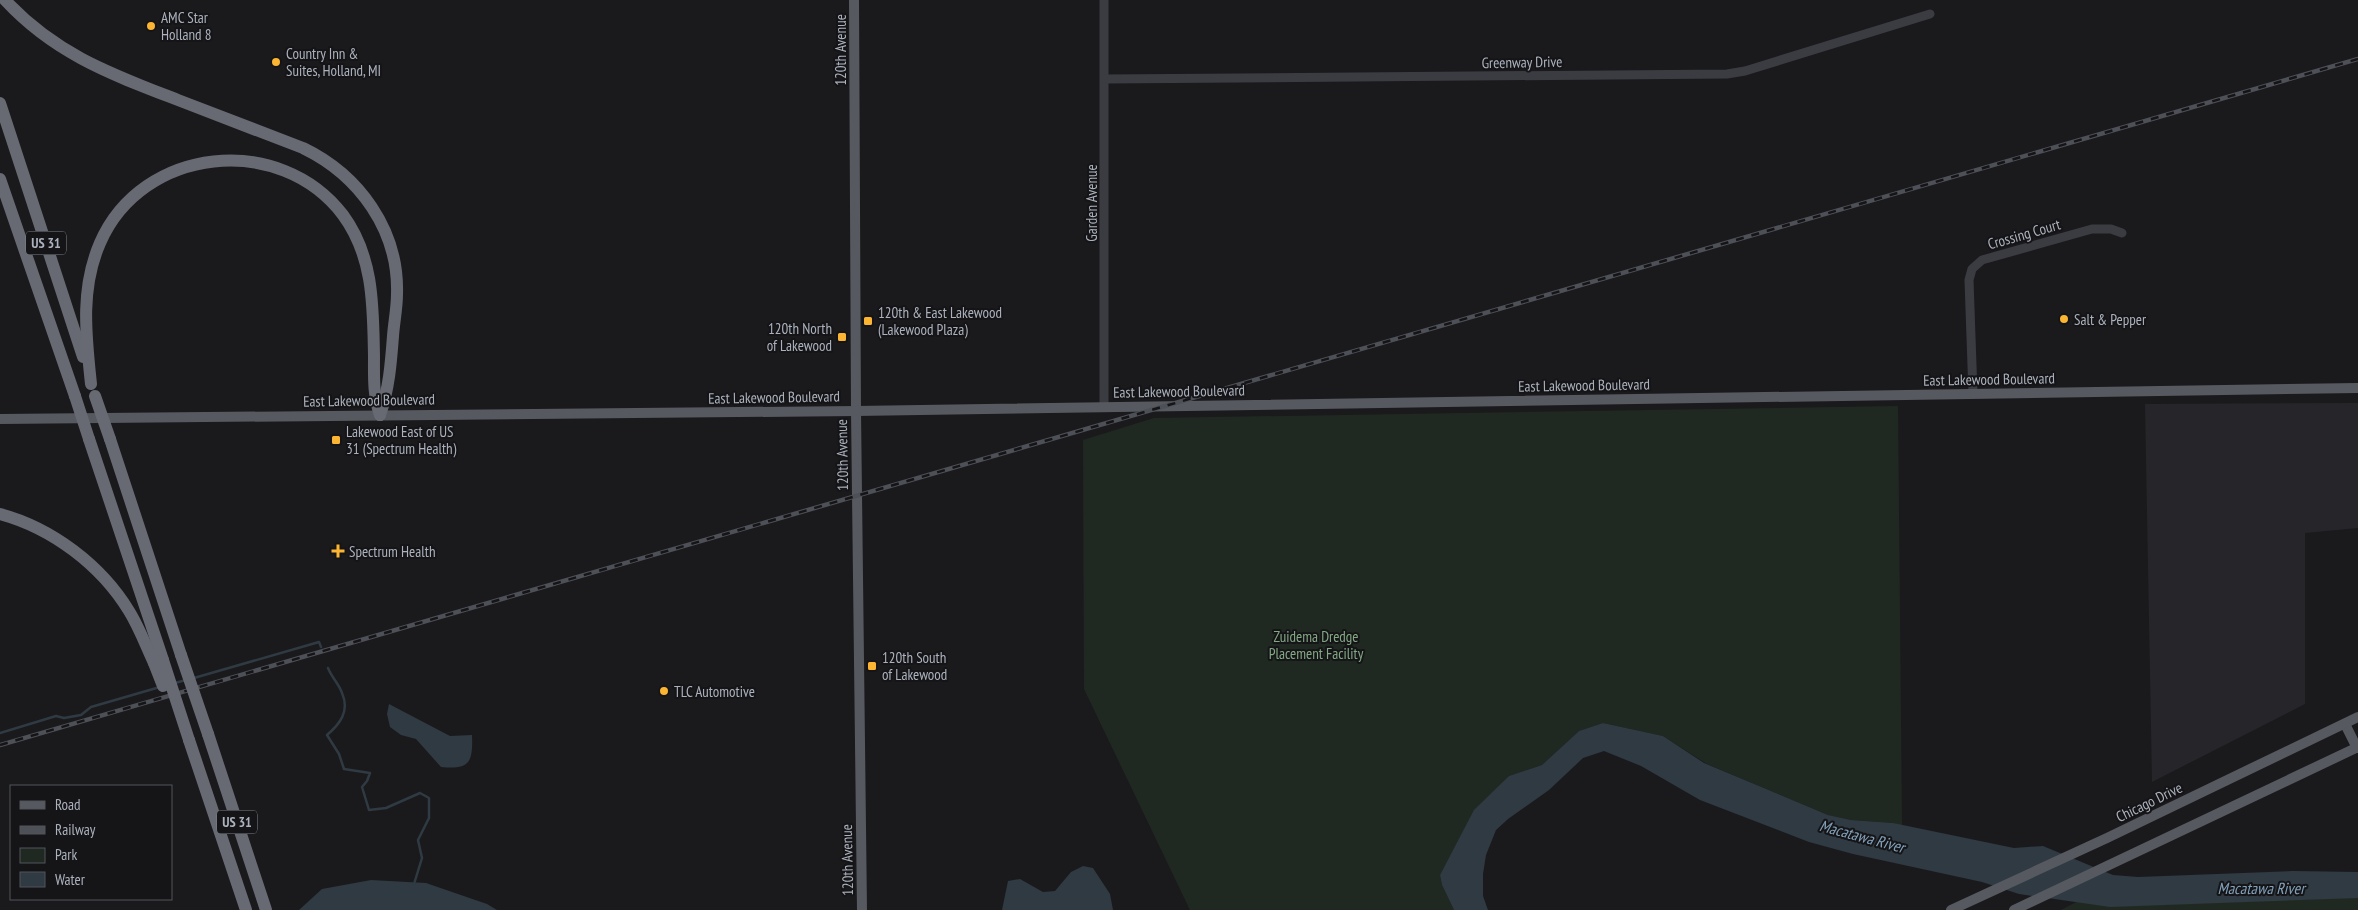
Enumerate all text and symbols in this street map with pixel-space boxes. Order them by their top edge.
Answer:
place label: AMC Star Holland 8 [161,8,212,44]
street label: 120th Avenue [831,14,850,86]
marker: AMC Star Holland 8 [145,20,157,32]
place label: Country Inn & Suites, Holland, MI [286,44,381,80]
street label: Greenway Drive [1481,52,1563,72]
marker: Country Inn & Suites, Holland, MI [270,56,282,68]
street label: Garden Avenue [1082,164,1101,242]
street label: Crossing Court [1985,215,2063,253]
road number: US 31 [26,232,66,254]
place label: 120th & East Lakewood (Lakewood Plaza) [878,303,1002,339]
place label: Salt & Pepper [2074,310,2147,329]
marker: Salt & Pepper [2058,313,2070,325]
marker: 120th & East Lakewood (Lakewood Plaza) [862,315,874,327]
place label: 120th North of Lakewood [767,319,832,355]
marker: 120th North of Lakewood [836,331,848,343]
street label: East Lakewood Boulevard [1923,368,2055,390]
street label: East Lakewood Boulevard [1518,374,1650,396]
street label: East Lakewood Boulevard [1113,380,1245,402]
street label: East Lakewood Boulevard [708,386,840,408]
street label: East Lakewood Boulevard [303,389,435,411]
street label: 120th Avenue [832,419,852,491]
place label: Lakewood East of US 31 (Spectrum Health) [346,422,457,458]
marker: Lakewood East of US 31 (Spectrum Health) [330,434,342,446]
place label: Spectrum Health [349,542,436,561]
marker: Spectrum Health [331,544,345,558]
park label: Zuidema Dredge Placement Facility [1269,627,1364,663]
place label: 120th South of Lakewood [882,648,947,684]
marker: 120th South of Lakewood [866,660,878,672]
place label: TLC Automotive [674,682,755,701]
marker: TLC Automotive [658,685,670,697]
street label: Chicago Drive [2113,778,2185,826]
legend [10,785,172,900]
text: Road [55,795,81,814]
road number: US 31 [217,810,257,834]
water label: Macatawa River [1817,815,1909,858]
text: Railway [55,820,96,839]
street label: 120th Avenue [837,824,857,896]
text: Park [55,845,77,864]
text: Water [55,870,86,889]
water label: Macatawa River [2217,878,2307,898]

